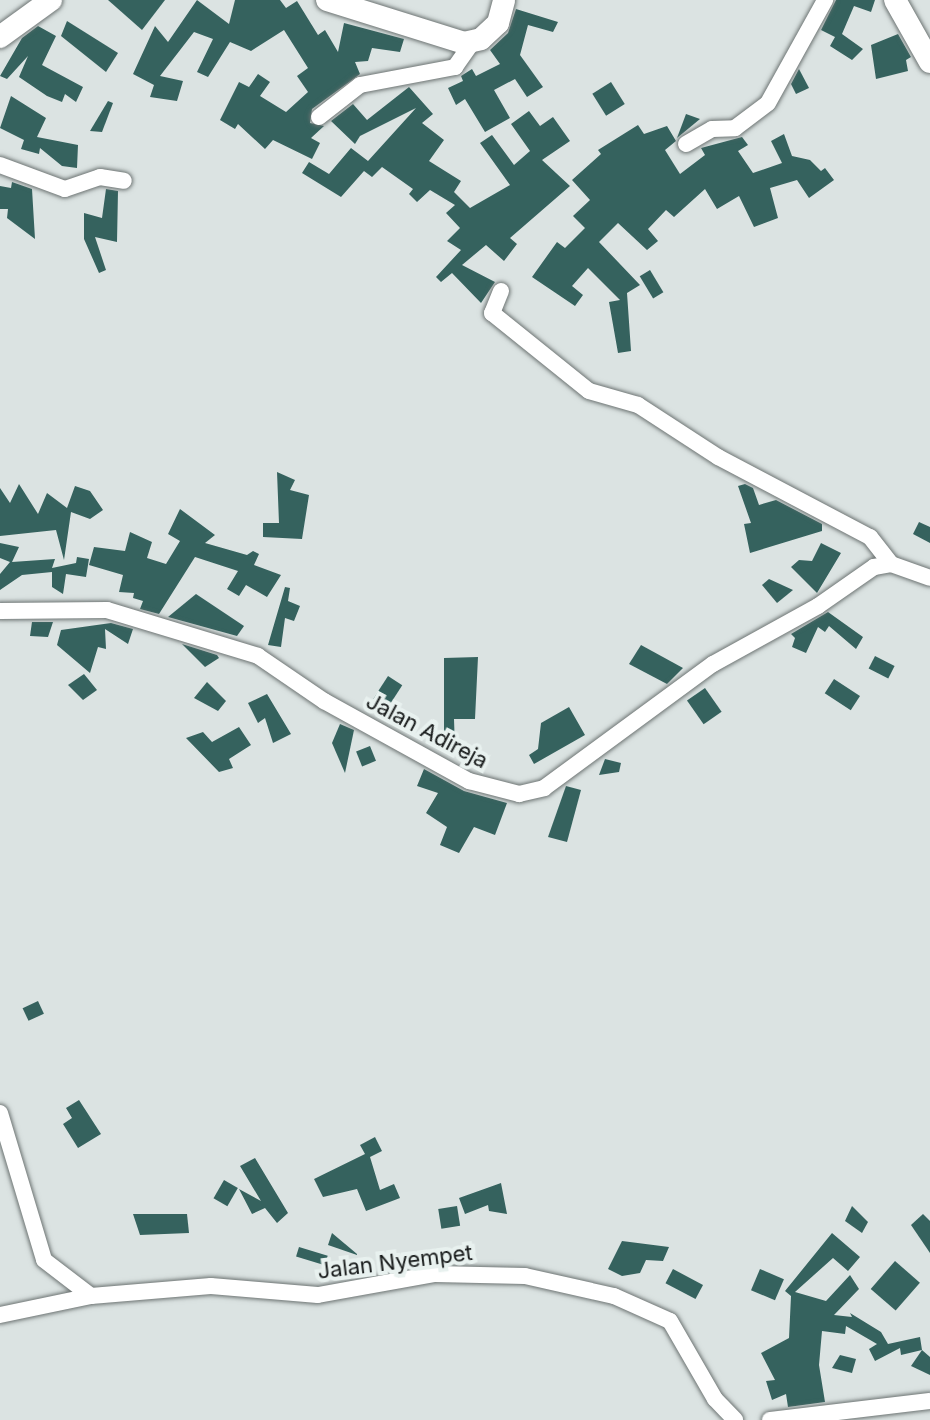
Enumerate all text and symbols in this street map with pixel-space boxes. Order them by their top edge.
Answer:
street label: Jalan Adireja [362,688,492,774]
street label: Jalan Nyempet [316,1239,474,1285]

